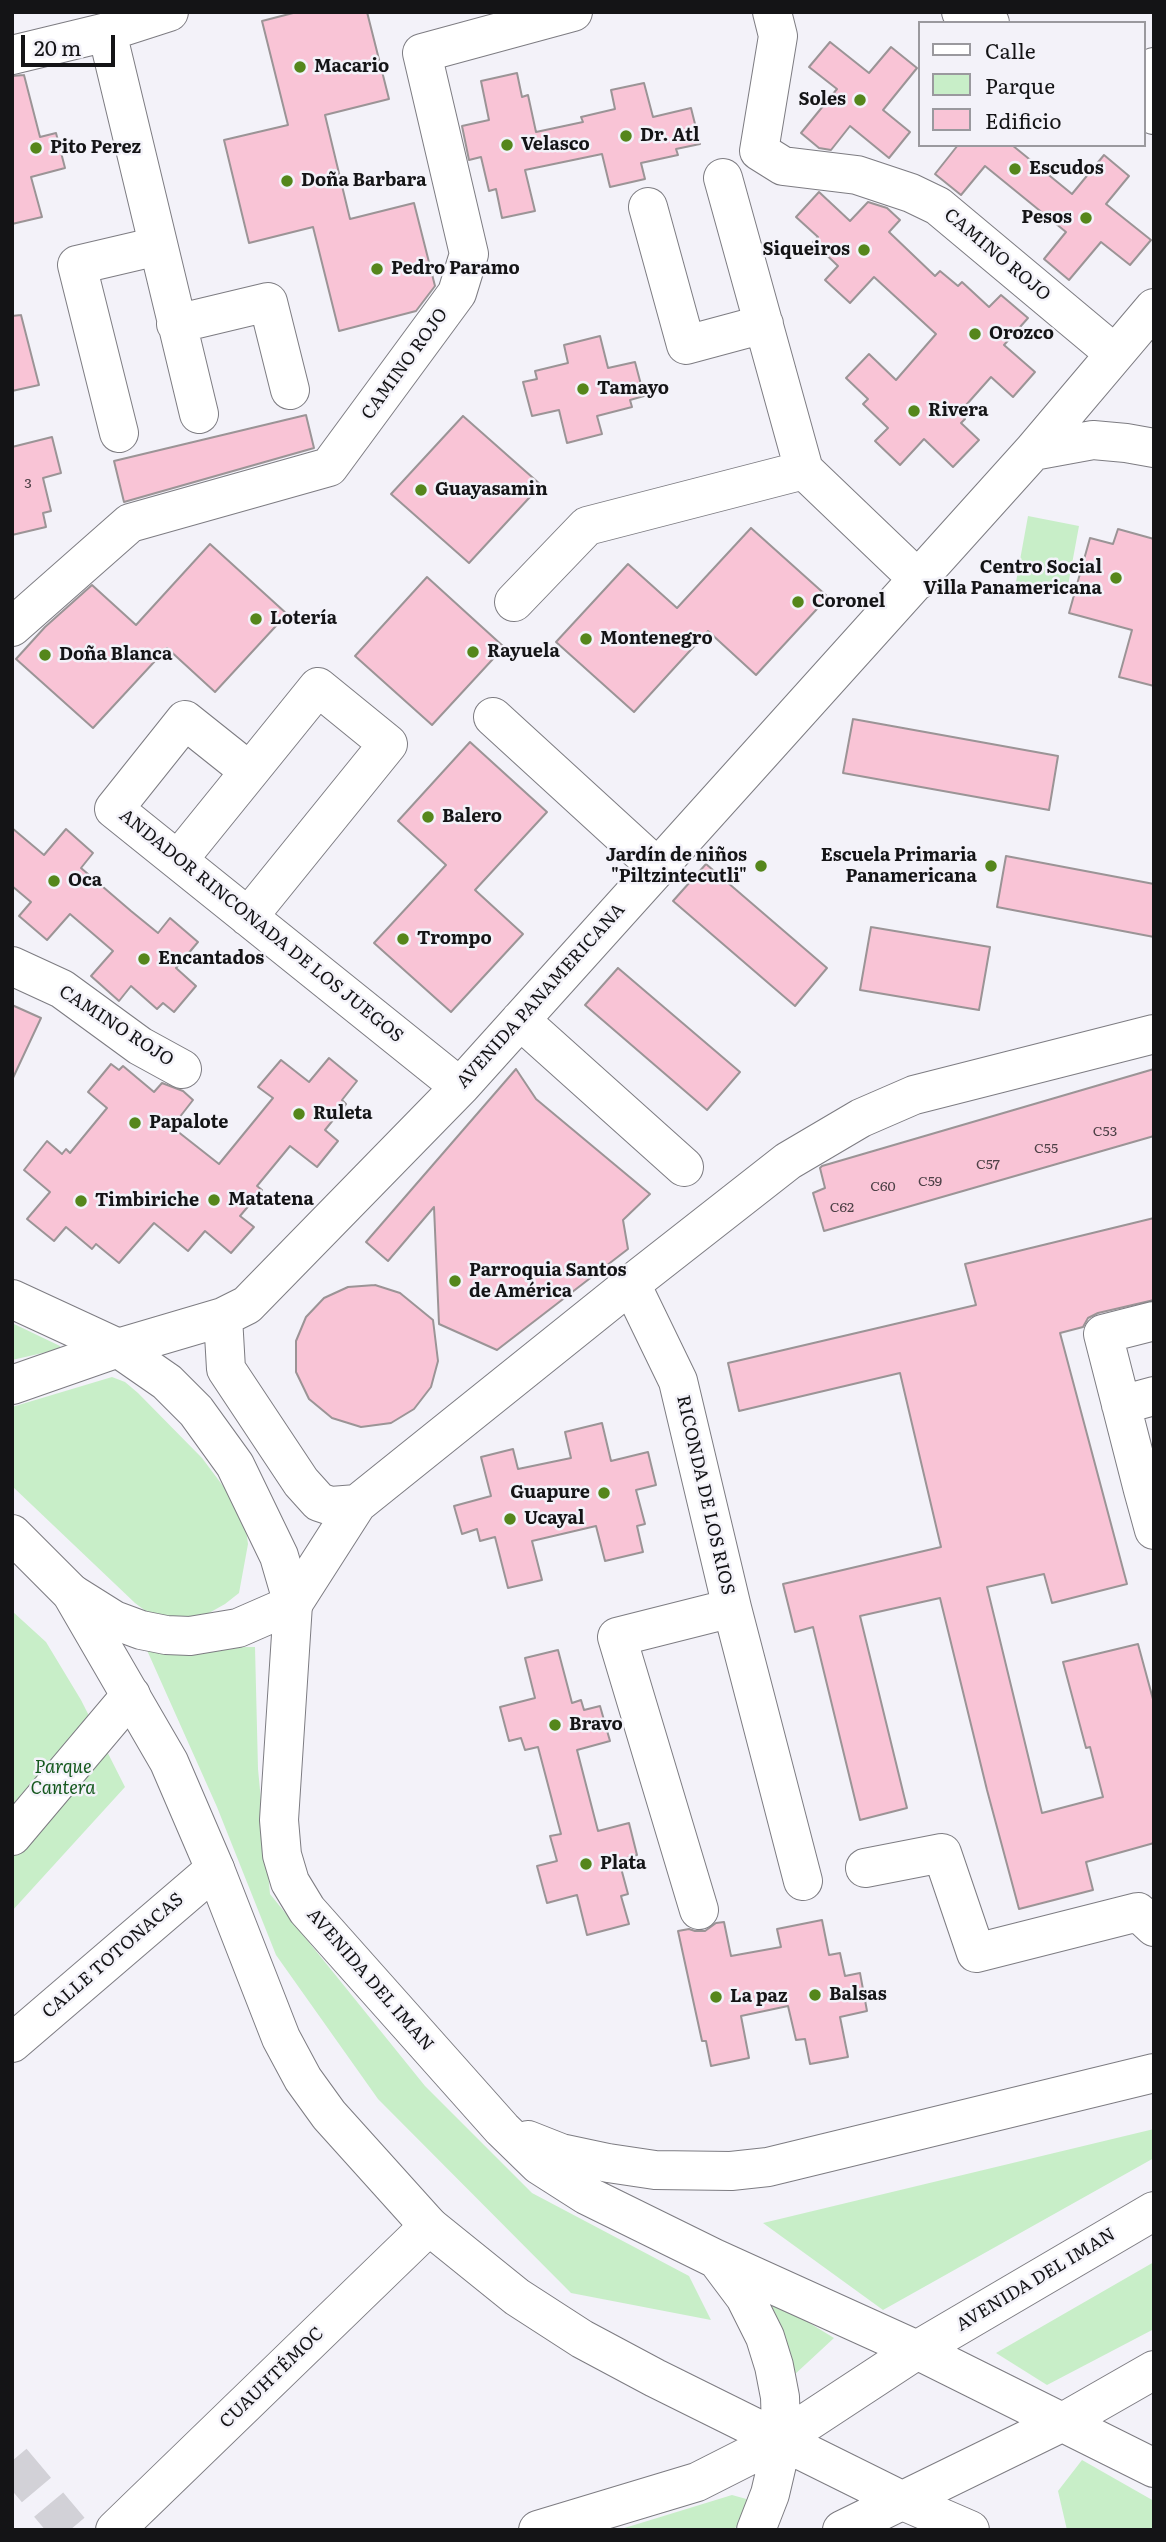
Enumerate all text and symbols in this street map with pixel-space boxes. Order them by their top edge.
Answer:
scale bar [24,21,119,65]
legend [918,21,1145,147]
text: 20 m [34,31,81,62]
text: Calle [985,34,1036,65]
place label: Macario [314,56,389,78]
marker: Macario [292,59,308,75]
text: Parque [985,69,1055,100]
place label: Soles [798,89,846,111]
marker: Soles [852,92,868,108]
text: Edificio [985,104,1061,135]
place label: Dr. Atl [640,125,699,147]
marker: Dr. Atl [618,128,634,144]
place label: Velasco [521,134,590,156]
place label: Pito Perez [50,137,141,159]
marker: Velasco [499,137,515,153]
marker: Pito Perez [28,140,44,156]
place label: Escudos [1029,158,1104,180]
marker: Escudos [1007,161,1023,177]
place label: Doña Barbara [301,170,427,192]
marker: Doña Barbara [279,173,295,189]
street label: CAMINO ROJO [939,204,1055,306]
place label: Pesos [1021,207,1072,229]
marker: Pesos [1078,210,1094,226]
place label: Siqueiros [763,239,850,261]
marker: Siqueiros [856,242,872,258]
place label: Pedro Paramo [391,258,520,280]
marker: Pedro Paramo [369,261,385,277]
street label: CAMINO ROJO [357,304,453,424]
place label: Orozco [989,323,1054,345]
marker: Orozco [967,326,983,342]
place label: Tamayo [597,378,669,400]
marker: Tamayo [575,381,591,397]
place label: Rivera [928,400,988,422]
marker: Rivera [906,403,922,419]
house number: 3 [24,476,32,492]
place label: Guayasamin [435,479,548,501]
marker: Guayasamin [413,482,429,498]
place label: Centro Social Villa Panamericana [923,557,1102,600]
marker: Centro Social Villa Panamericana [1108,570,1124,586]
place label: Coronel [812,591,885,613]
marker: Coronel [790,594,806,610]
place label: Lotería [270,608,337,630]
marker: Lotería [248,611,264,627]
place label: Montenegro [600,628,713,650]
marker: Montenegro [578,631,594,647]
place label: Rayuela [487,641,560,663]
place label: Doña Blanca [59,644,172,666]
marker: Rayuela [465,644,481,660]
marker: Doña Blanca [37,647,53,663]
street label: ANDADOR RINCONADA DE LOS JUEGOS [115,805,407,1047]
place label: Balero [442,806,502,828]
marker: Balero [420,809,436,825]
place label: Jardín de niños "Piltzintecutli" [606,845,747,888]
place label: Escuela Primaria Panamericana [821,845,977,888]
marker: Jardín de niños "Piltzintecutli" [753,858,769,874]
marker: Escuela Primaria Panamericana [983,858,999,874]
place label: Oca [68,870,102,892]
marker: Oca [46,873,62,889]
street label: AVENIDA PANAMERICANA [452,899,630,1093]
place label: Trompo [417,928,492,950]
marker: Trompo [395,931,411,947]
place label: Encantados [158,948,264,970]
marker: Encantados [136,951,152,967]
street label: CAMINO ROJO [55,981,177,1071]
place label: Ruleta [313,1103,373,1125]
marker: Ruleta [291,1106,307,1122]
place label: Papalote [149,1112,228,1134]
marker: Papalote [127,1115,143,1131]
house number: C53 [1093,1124,1117,1140]
house number: C55 [1034,1141,1058,1157]
house number: C57 [976,1157,1000,1173]
house number: C59 [918,1174,942,1190]
house number: C60 [870,1179,896,1195]
place label: Matatena [228,1189,314,1211]
place label: Timbiriche [95,1190,199,1212]
marker: Matatena [206,1192,222,1208]
marker: Timbiriche [73,1193,89,1209]
house number: C62 [830,1200,854,1216]
place label: Parroquia Santos de América [469,1260,627,1302]
marker: Parroquia Santos de América [447,1273,463,1289]
street label: RICONDA DE LOS RIOS [672,1393,738,1597]
place label: Guapure [510,1482,590,1504]
marker: Guapure [596,1485,612,1501]
place label: Ucayal [524,1508,584,1530]
marker: Ucayal [502,1511,518,1527]
place label: Bravo [569,1714,623,1736]
marker: Bravo [547,1717,563,1733]
park label: Parque Cantera [31,1757,95,1800]
place label: Plata [600,1853,646,1875]
marker: Plata [578,1856,594,1872]
street label: CALLE TOTONACAS [38,1889,188,2023]
street label: AVENIDA DEL IMAN [302,1904,438,2056]
place label: Balsas [829,1984,887,2006]
place label: La paz [730,1986,788,2008]
marker: Balsas [807,1987,823,2003]
marker: La paz [708,1989,724,2005]
street label: AVENIDA DEL IMAN [952,2224,1120,2336]
street label: CUAUHTÉMOC [215,2323,329,2433]

